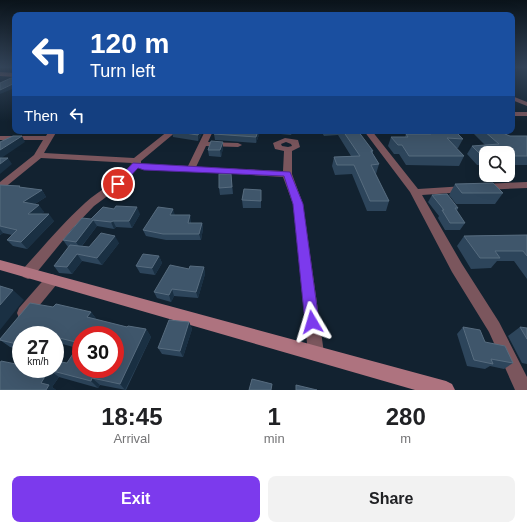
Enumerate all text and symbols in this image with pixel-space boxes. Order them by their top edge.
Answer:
icon: left [24,28,76,80]
text: 120 m [90,28,169,59]
text: Turn left [90,61,155,81]
icon: left [66,104,88,126]
text: Then [24,107,58,124]
map controls [479,146,515,182]
button: search [479,146,515,182]
pin [101,167,135,201]
icon: arrive [107,173,129,195]
position arrow [291,301,333,343]
speed limit sign: 30 [72,326,124,378]
text: 27 [27,336,49,358]
text: km/h [27,356,49,367]
text: 18:45 [101,403,163,430]
text: 1 [267,403,281,430]
text: 280 [386,403,426,430]
text: Arrival [113,431,150,446]
text: min [264,431,285,446]
text: m [400,431,411,446]
button: Exit [12,476,260,522]
button: Share [268,476,515,522]

